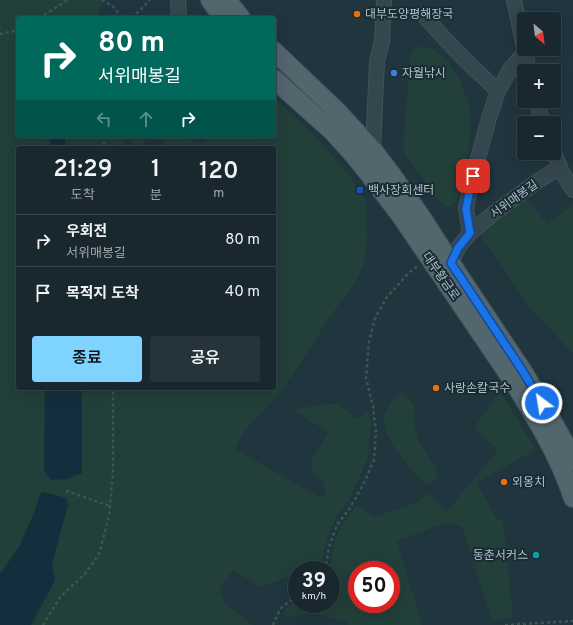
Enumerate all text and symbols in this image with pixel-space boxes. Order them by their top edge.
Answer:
place label: 대부도양평해장국 [365,7,453,23]
marker: 대부도양평해장국 [352,9,362,19]
north arrow [517,12,561,56]
map controls [517,12,561,160]
text: 80 m [98,26,165,62]
icon: right [32,32,84,84]
button: + [517,64,561,108]
text: 서위매봉길 [98,66,181,89]
place label: 자월낚시 [402,66,446,82]
marker: 자월낚시 [389,68,399,78]
icon: left [93,108,115,130]
icon: ahead [135,108,157,130]
icon: right [177,108,199,130]
button: − [517,116,561,160]
text: 21:29 [53,155,112,185]
text: 1 [151,155,160,185]
text: 120 [199,157,239,187]
pin [456,159,490,193]
icon: arrive [462,165,484,187]
street label: 서위매봉길 [488,177,542,223]
place label: 백사장회센터 [368,183,434,199]
marker: 백사장회센터 [355,185,365,195]
text: m [213,186,224,202]
text: 도착 [71,188,95,204]
text: 분 [150,188,162,204]
text: 우회전 [66,223,107,242]
icon: right [32,230,54,252]
text: 80 m [225,231,260,250]
text: 서위매봉길 [66,246,126,262]
street label: 대부황금로 [418,249,463,304]
icon: arrive [32,282,54,304]
text: 40 m [225,283,260,302]
text: 목적지 도착 [66,285,139,304]
button: 종료 [32,336,142,382]
button: 공유 [150,336,260,382]
place label: 사랑손칼국수 [444,381,510,397]
position arrow [521,382,563,424]
marker: 사랑손칼국수 [431,383,441,393]
place label: 외옹치 [512,475,545,491]
marker: 외옹치 [499,477,509,487]
place label: 동춘서커스 [473,548,528,564]
marker: 동춘서커스 [531,550,541,560]
speed limit sign: 50 [348,561,400,613]
text: 39 [302,569,326,595]
text: km/h [302,590,326,603]

